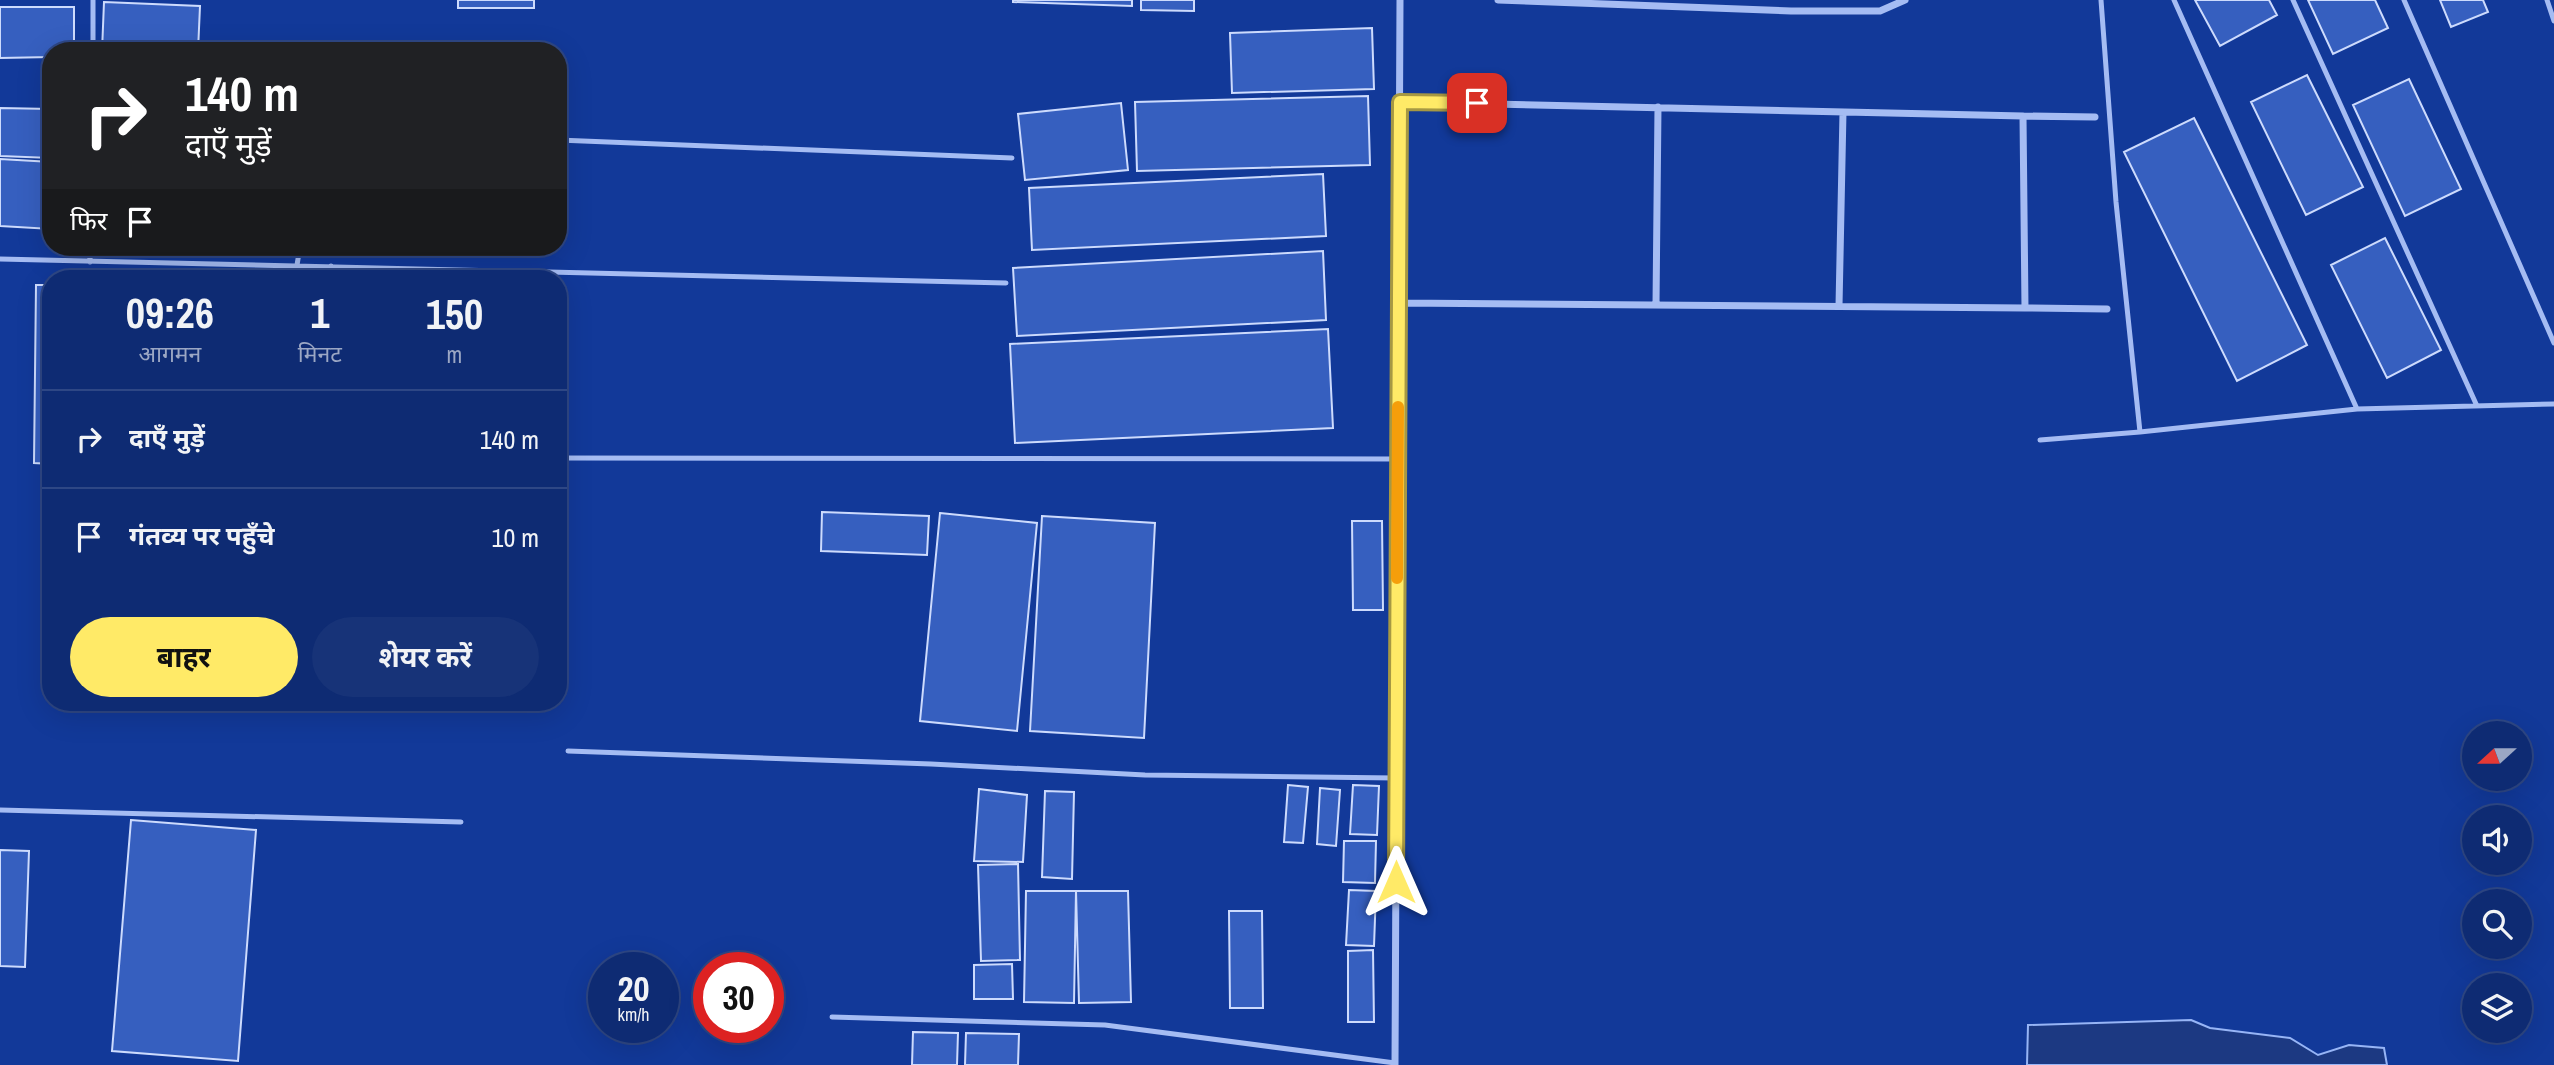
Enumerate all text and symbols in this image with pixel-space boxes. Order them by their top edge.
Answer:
text: 140 m [185,60,299,126]
icon: right [70,70,161,161]
pin [1447,73,1507,133]
icon: arrive [1458,84,1496,122]
text: दाएँ मुड़ें [185,123,272,166]
text: फिर [70,203,107,238]
icon: arrive [121,203,159,241]
text: 09:26 [126,285,214,341]
text: 1 [310,285,329,341]
text: 150 [426,286,483,342]
text: आगमन [138,338,201,369]
text: मिनट [298,338,342,369]
text: m [447,339,462,370]
icon: right [70,420,108,458]
text: दाएँ मुड़ें [129,420,205,455]
text: 140 m [480,422,539,457]
icon: arrive [70,518,108,556]
text: गंतव्य पर पहुँचे [129,518,275,553]
text: 10 m [492,520,539,555]
button: बाहर [70,617,298,697]
button: शेयर करें [312,617,539,697]
north arrow [2462,721,2532,791]
map controls [2462,721,2532,1043]
button: sound [2462,805,2532,875]
position arrow [1359,845,1433,919]
button: search [2462,889,2532,959]
speed limit sign: 30 [693,952,784,1043]
text: 20 [618,965,649,1012]
button: layers [2462,973,2532,1043]
text: km/h [618,1002,650,1027]

